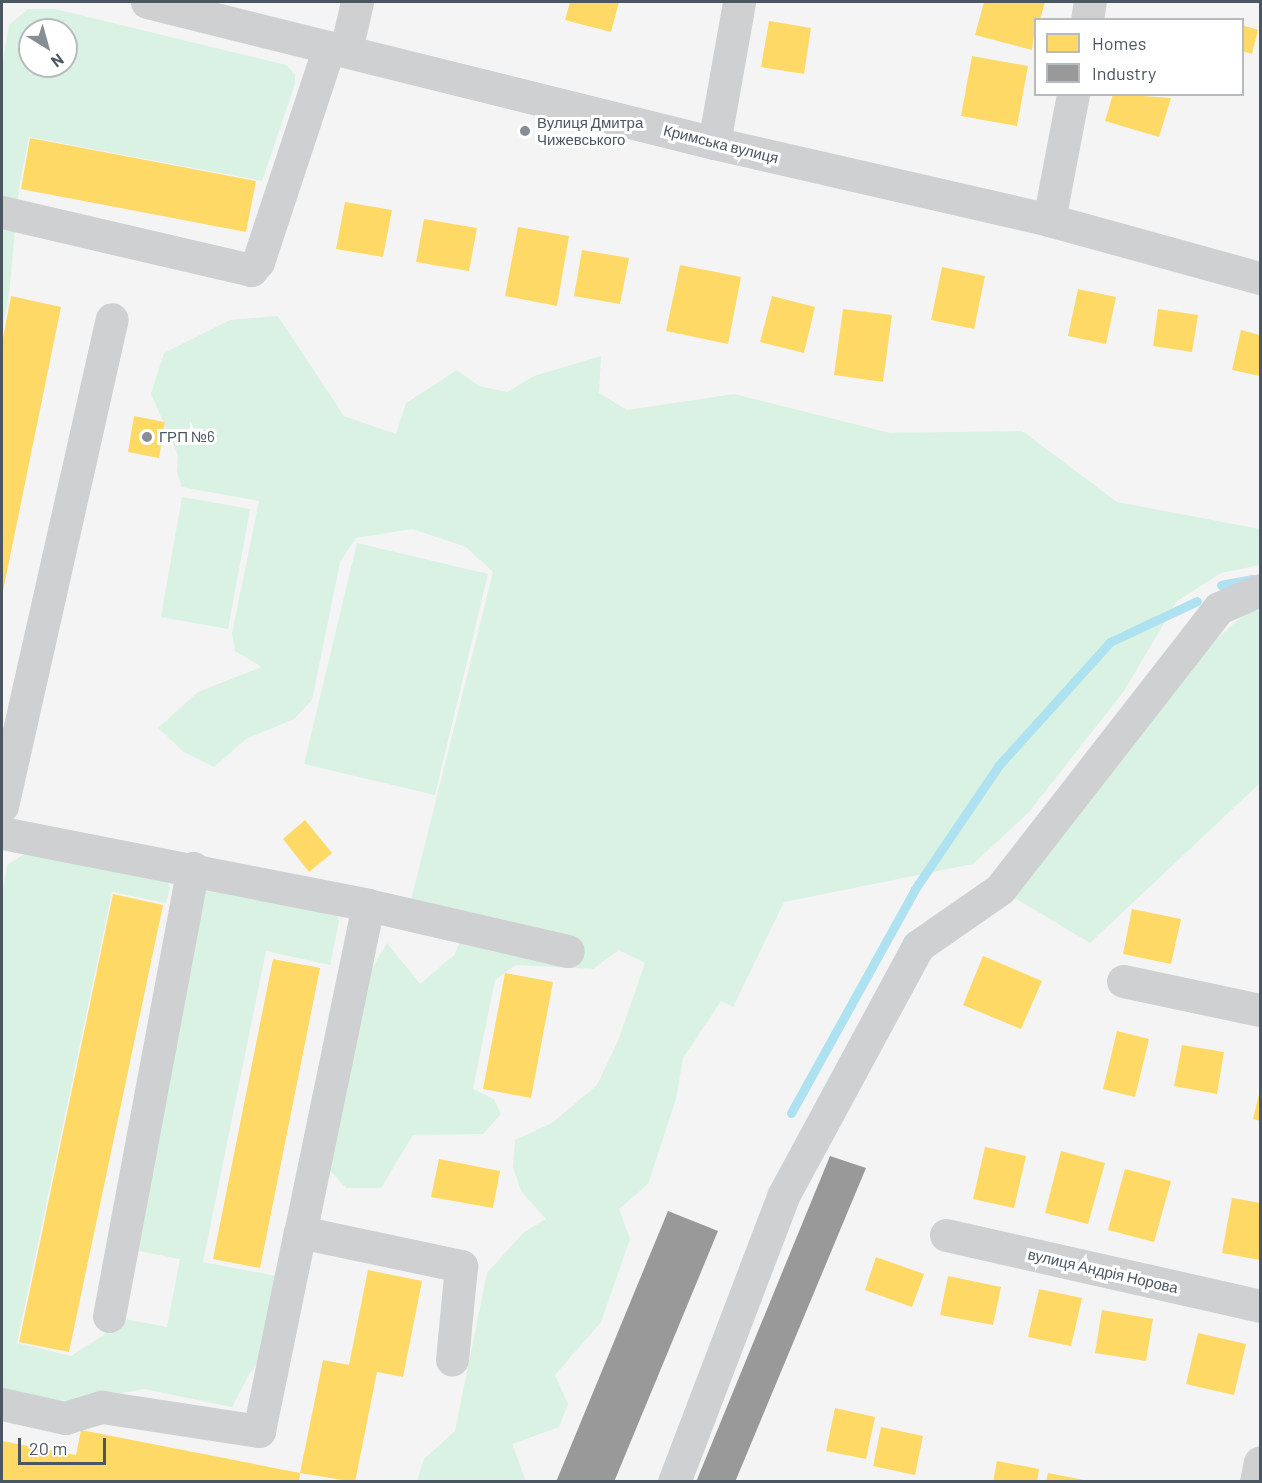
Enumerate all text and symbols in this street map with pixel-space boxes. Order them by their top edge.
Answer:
north arrow [18,18,78,78]
legend [1034,18,1244,96]
text: Homes [1092,32,1146,54]
text: N [48,50,68,72]
text: Industry [1092,62,1156,84]
place label: Вулиця Дмитра Чижевського [537,113,643,148]
street label: Кримська вулиця [662,121,780,167]
marker: Вулиця Дмитра Чижевського [518,124,532,138]
place label: ГРП №6 [159,428,215,446]
marker: ГРП №6 [140,430,154,444]
street label: вулиця Андрія Норова [1026,1245,1180,1297]
scale bar [21,1426,110,1464]
text: 20 m [29,1437,67,1459]

